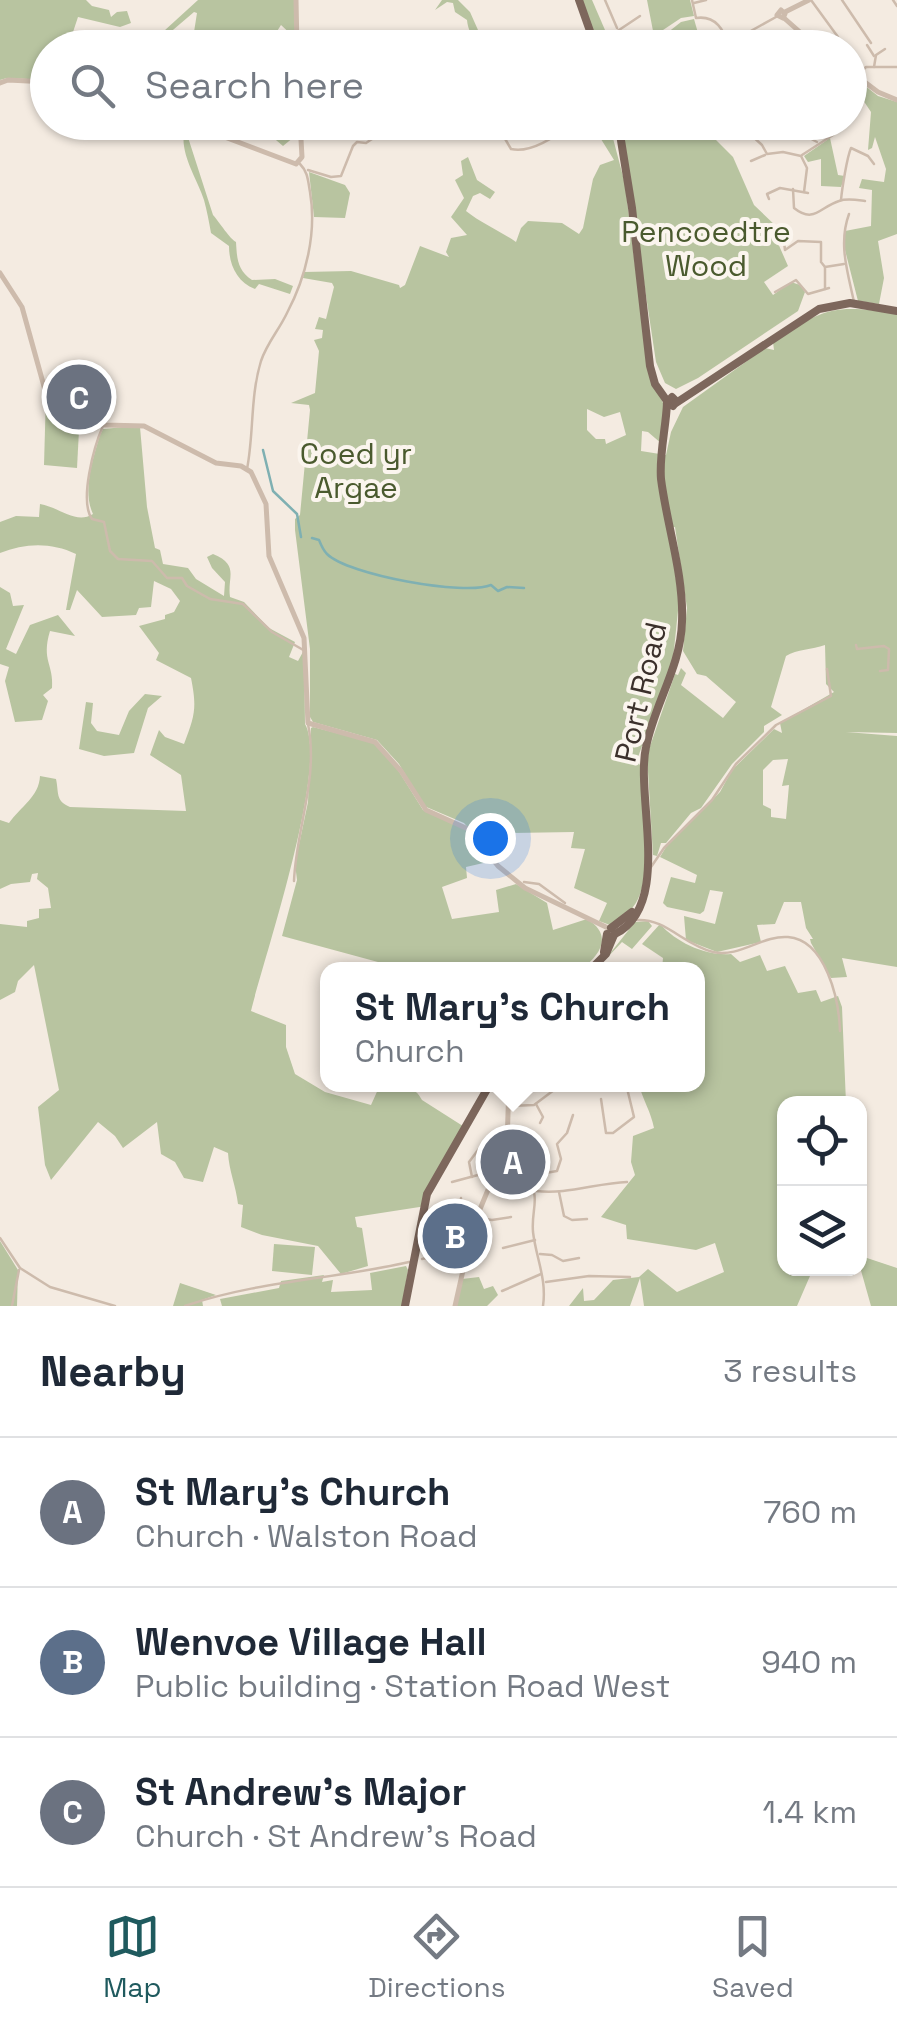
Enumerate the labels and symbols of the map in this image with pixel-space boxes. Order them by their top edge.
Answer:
park label: Pencoedtre Wood [621,212,791,285]
pin: C [46,360,112,434]
park label: Coed yr Argae [300,434,412,507]
street label: Port Road [605,618,676,766]
your location [465,813,516,864]
pin: A [480,1124,546,1200]
pin: B [422,1198,488,1274]

